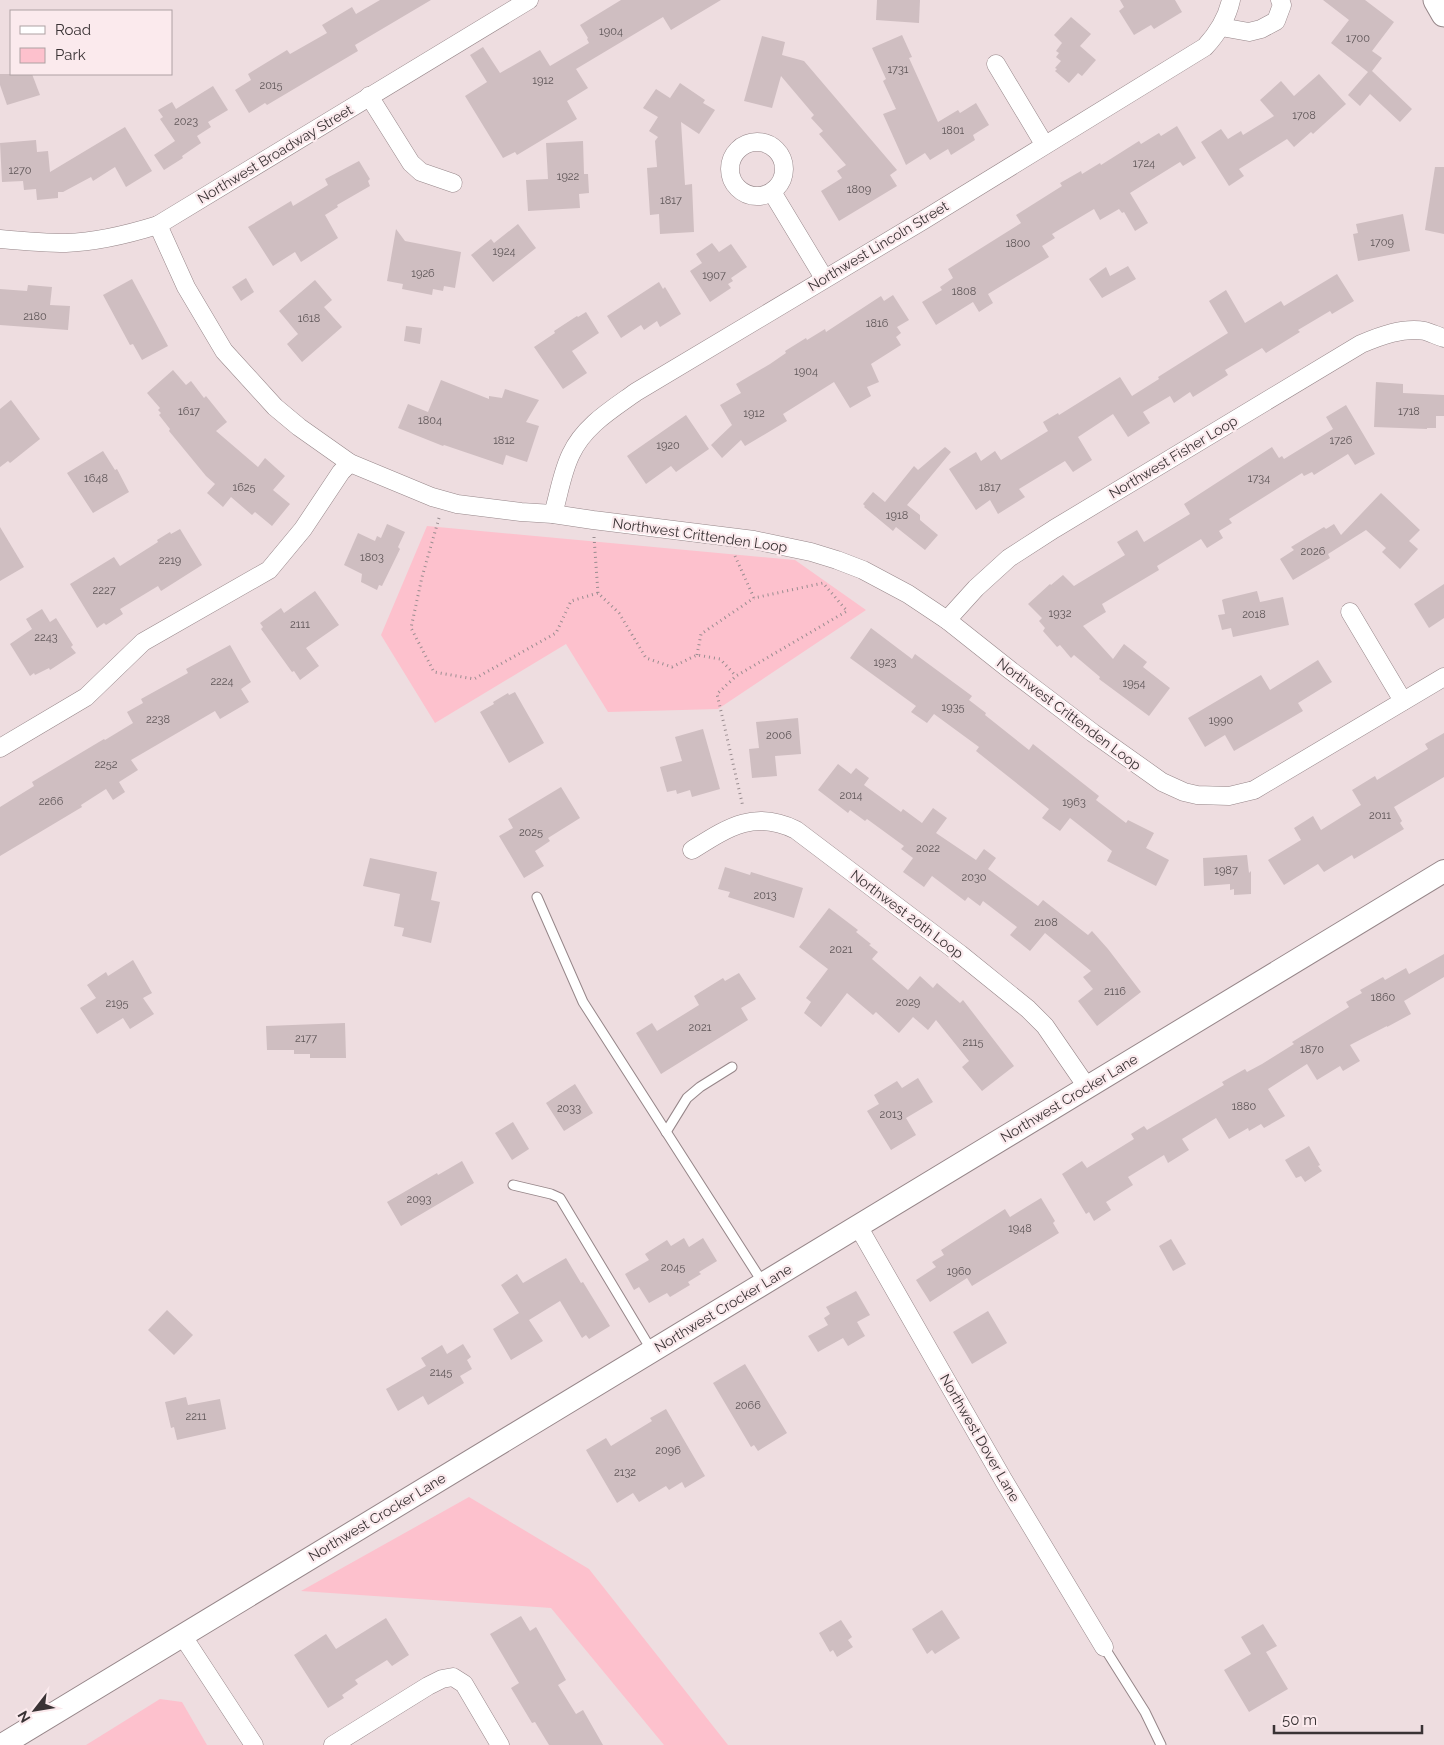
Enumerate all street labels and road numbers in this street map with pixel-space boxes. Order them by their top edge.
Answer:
street label: Northwest Broadway Street [195,101,356,207]
street label: Northwest Lincoln Street [805,198,951,294]
street label: Northwest Fisher Loop [1106,412,1240,502]
street label: Northwest Crittenden Loop [612,515,789,555]
street label: Northwest Crittenden Loop [994,655,1144,774]
street label: Northwest 20th Loop [848,867,967,962]
street label: Northwest Crocker Lane [998,1051,1140,1145]
street label: Northwest Crocker Lane [652,1261,794,1355]
street label: Northwest Dover Lane [937,1371,1023,1505]
street label: Northwest Crocker Lane [306,1470,448,1564]

